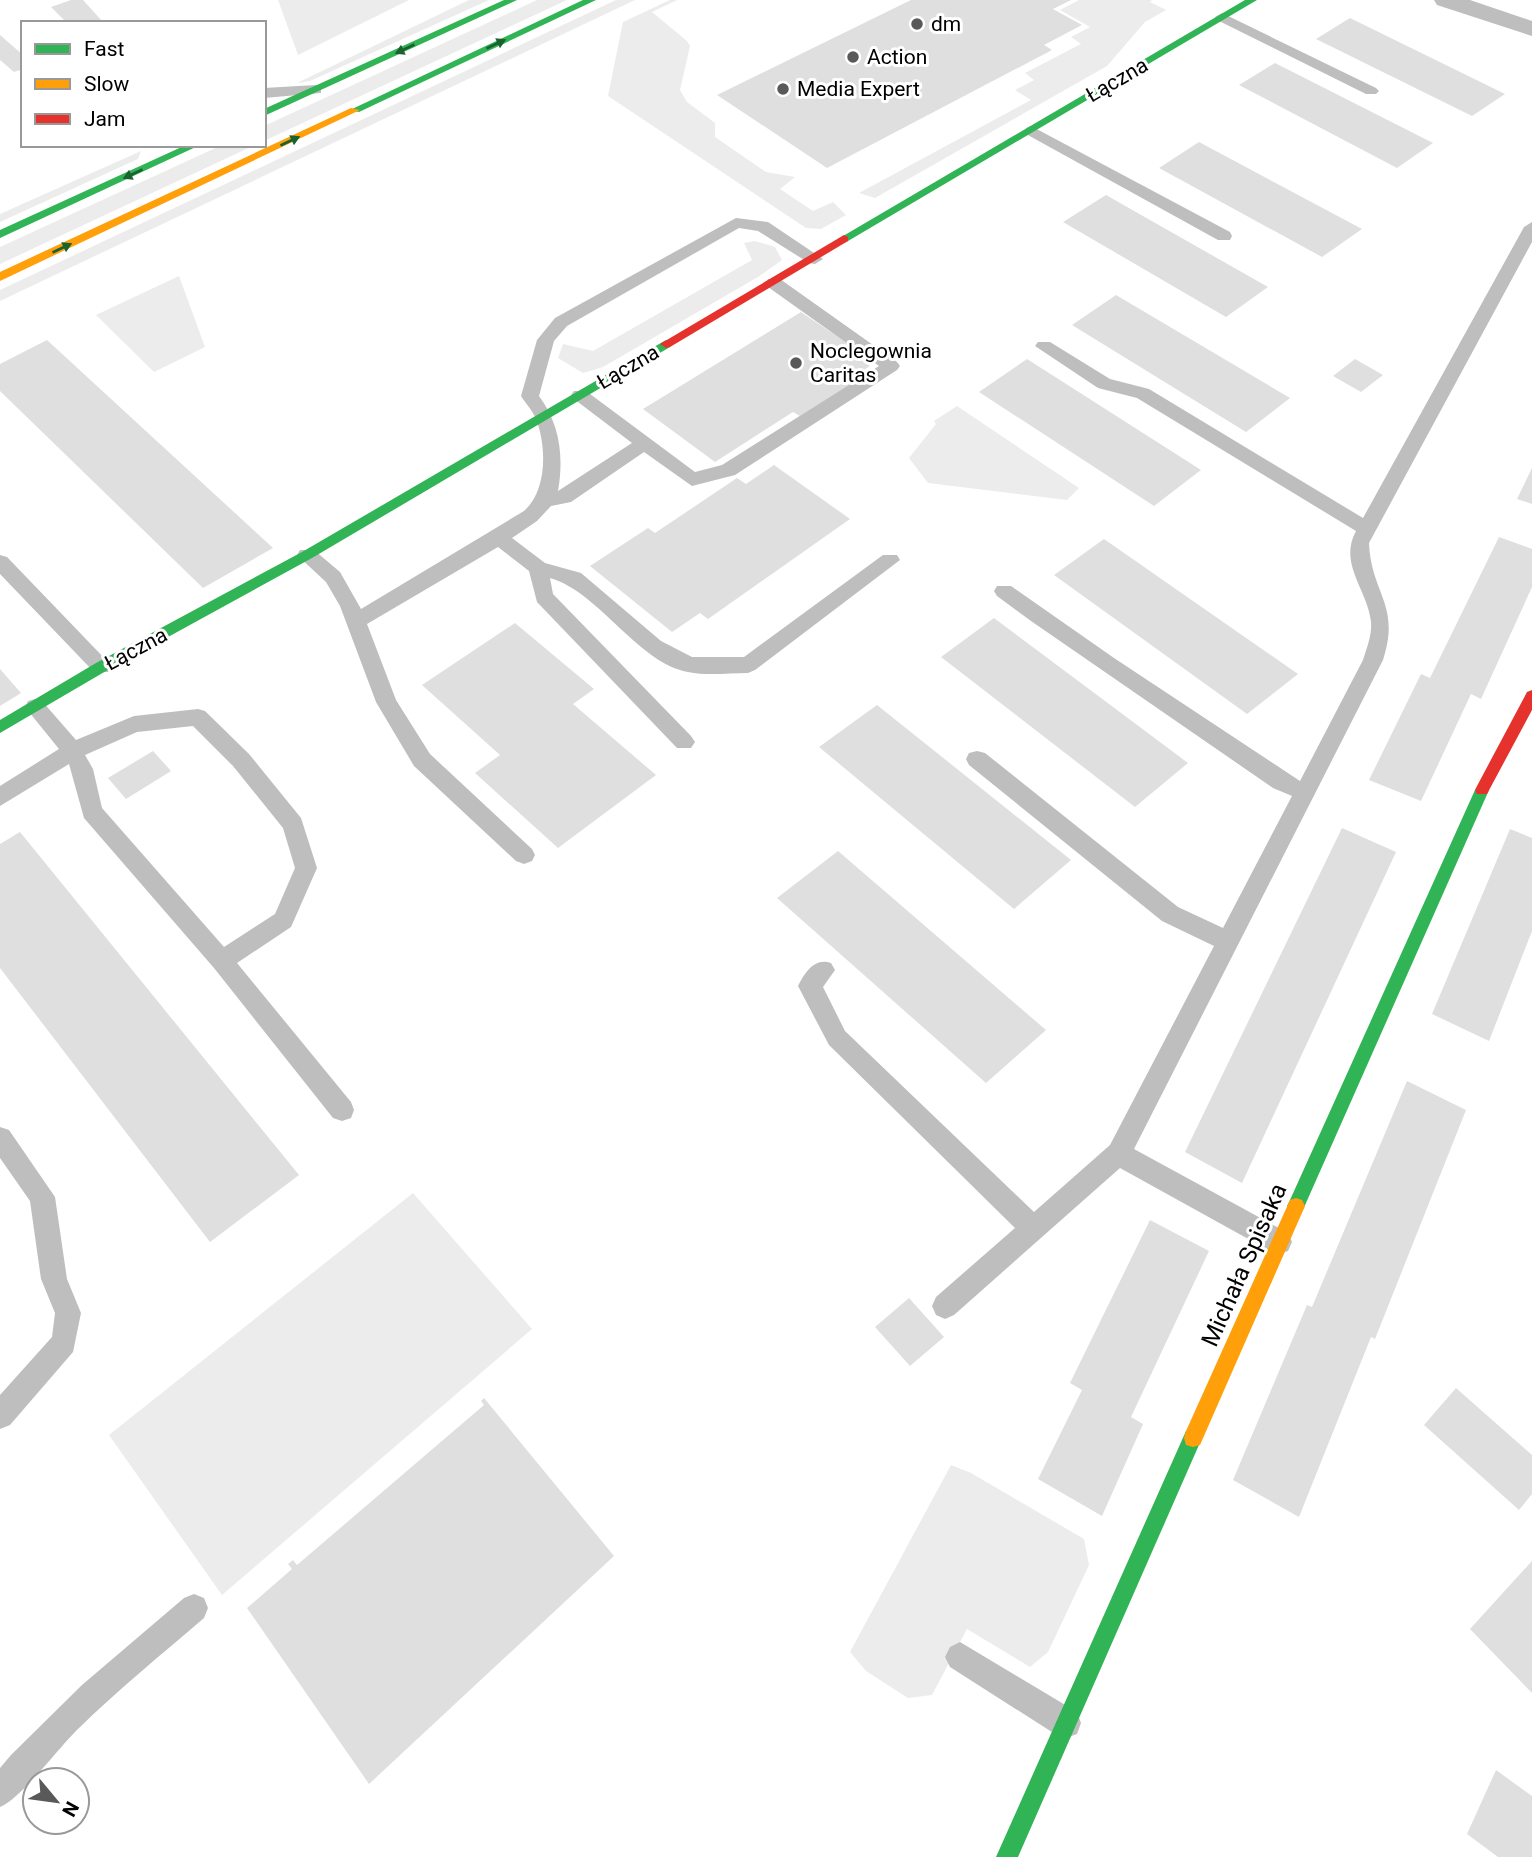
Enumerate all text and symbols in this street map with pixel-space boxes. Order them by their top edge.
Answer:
place label: dm [931,12,961,36]
marker: dm [909,16,925,32]
legend [21,21,266,147]
text: Fast [84,37,125,61]
one-way arrow [486,39,506,50]
one-way arrow [395,43,415,55]
place label: Action [867,45,927,69]
marker: Action [845,49,861,65]
street label: Łączna [1082,53,1152,107]
text: Slow [84,72,130,96]
place label: Media Expert [797,77,920,101]
marker: Media Expert [775,81,791,97]
text: Jam [84,107,125,131]
one-way arrow [280,135,300,147]
one-way arrow [122,169,143,180]
one-way arrow [52,242,72,254]
place label: Noclegownia Caritas [810,339,932,387]
street label: Łączna [593,340,663,394]
marker: Noclegownia Caritas [788,355,804,371]
street label: Łączna [101,623,171,675]
street label: Michała Spisaka [1196,1179,1292,1351]
north arrow [21,1766,91,1836]
text: N [57,1798,84,1820]

